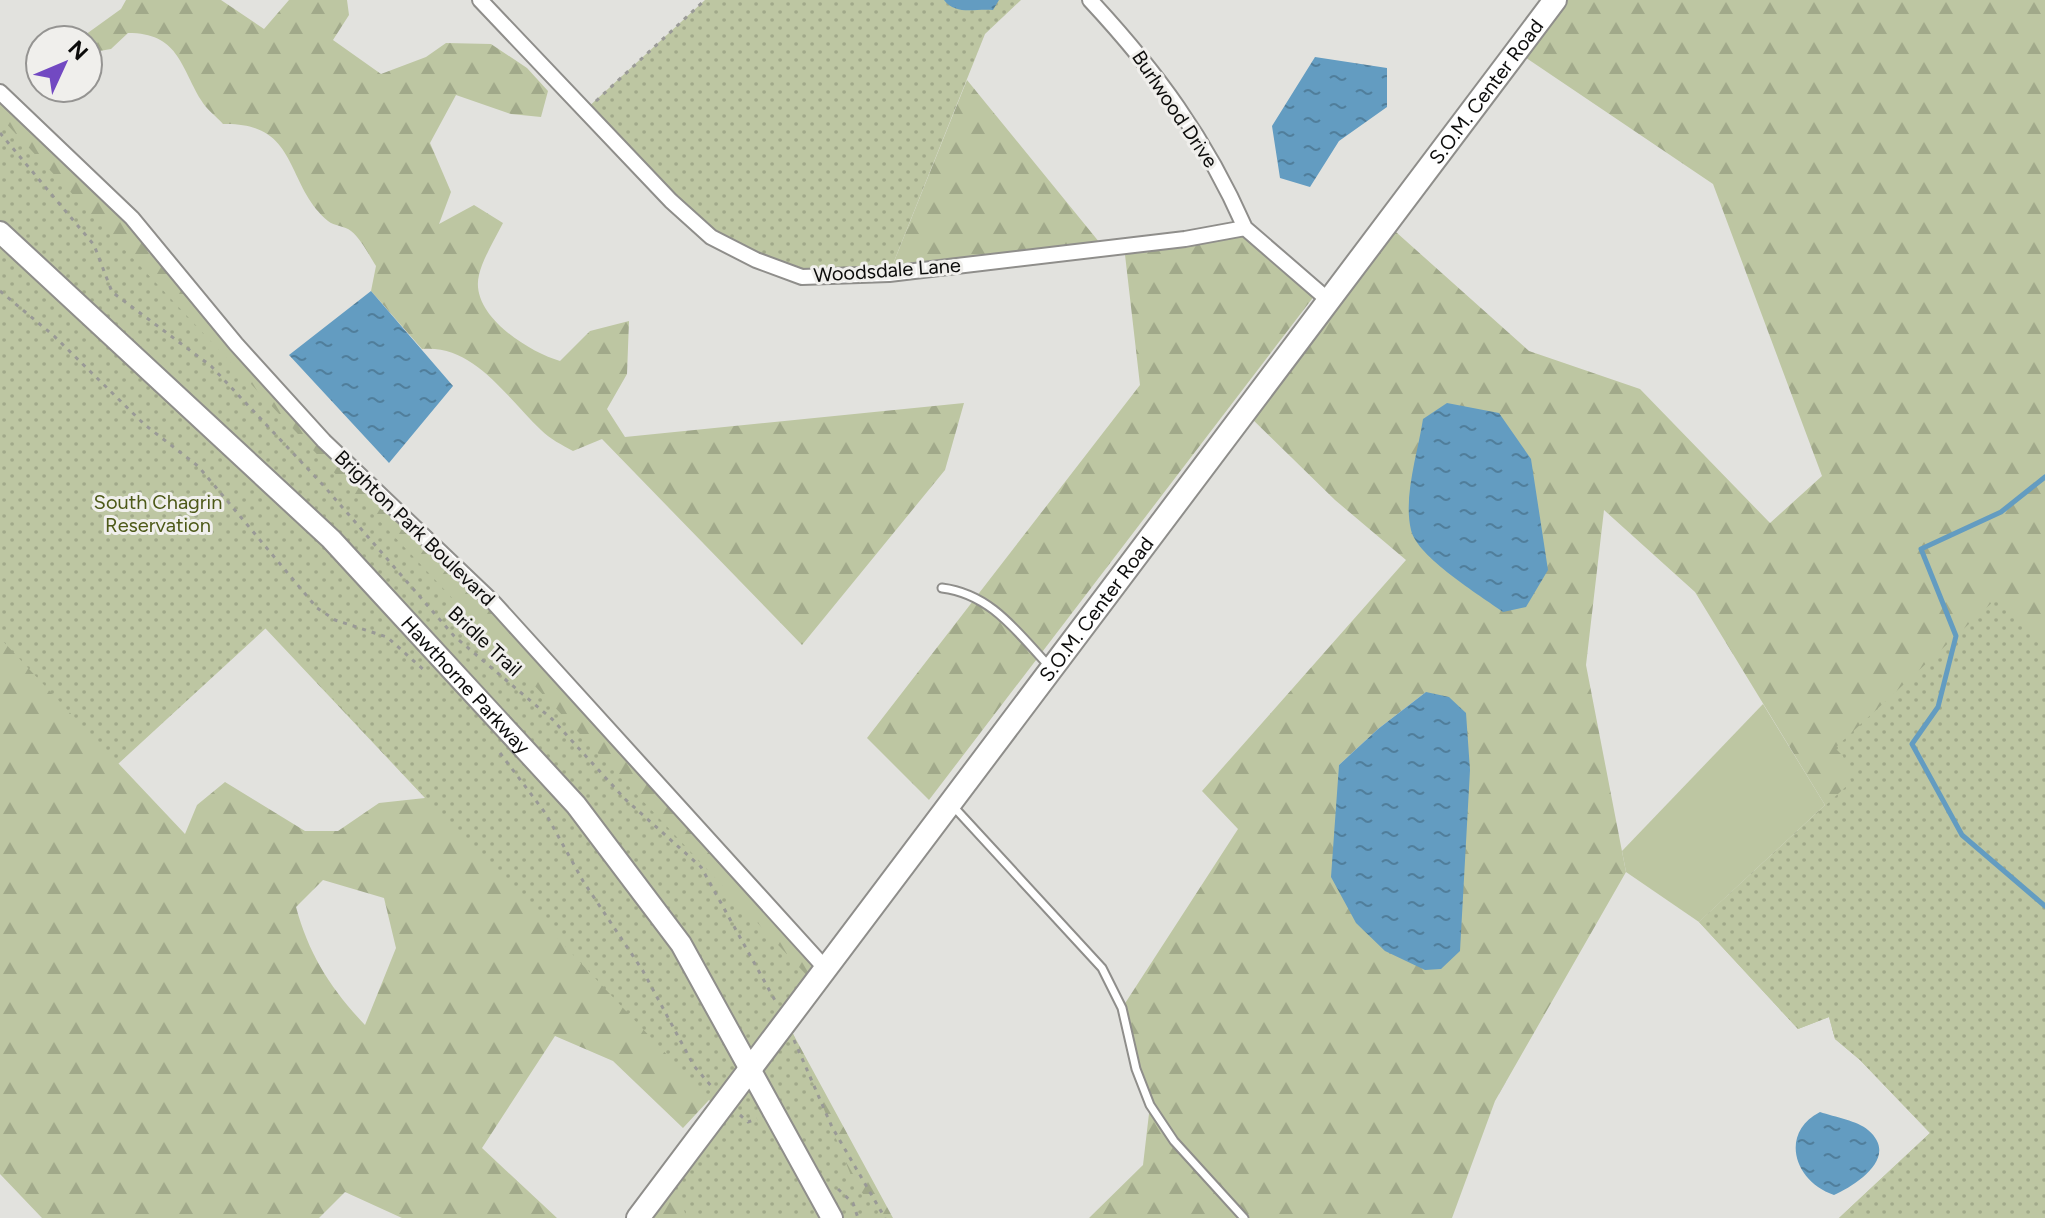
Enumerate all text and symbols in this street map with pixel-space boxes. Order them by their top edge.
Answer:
street label: S.O.M. Center Road [1424,14,1548,169]
north arrow [24,24,104,104]
text: N [62,35,94,66]
street label: Burlwood Drive [1127,46,1223,172]
street label: Woodsdale Lane [813,253,961,287]
street label: Brighton Park Boulevard [330,445,500,611]
park label: South Chagrin Reservation [94,490,222,537]
street label: S.O.M. Center Road [1034,532,1159,686]
street label: Bridle Trail [443,601,527,681]
street label: Hawthorne Parkway [396,611,535,759]

